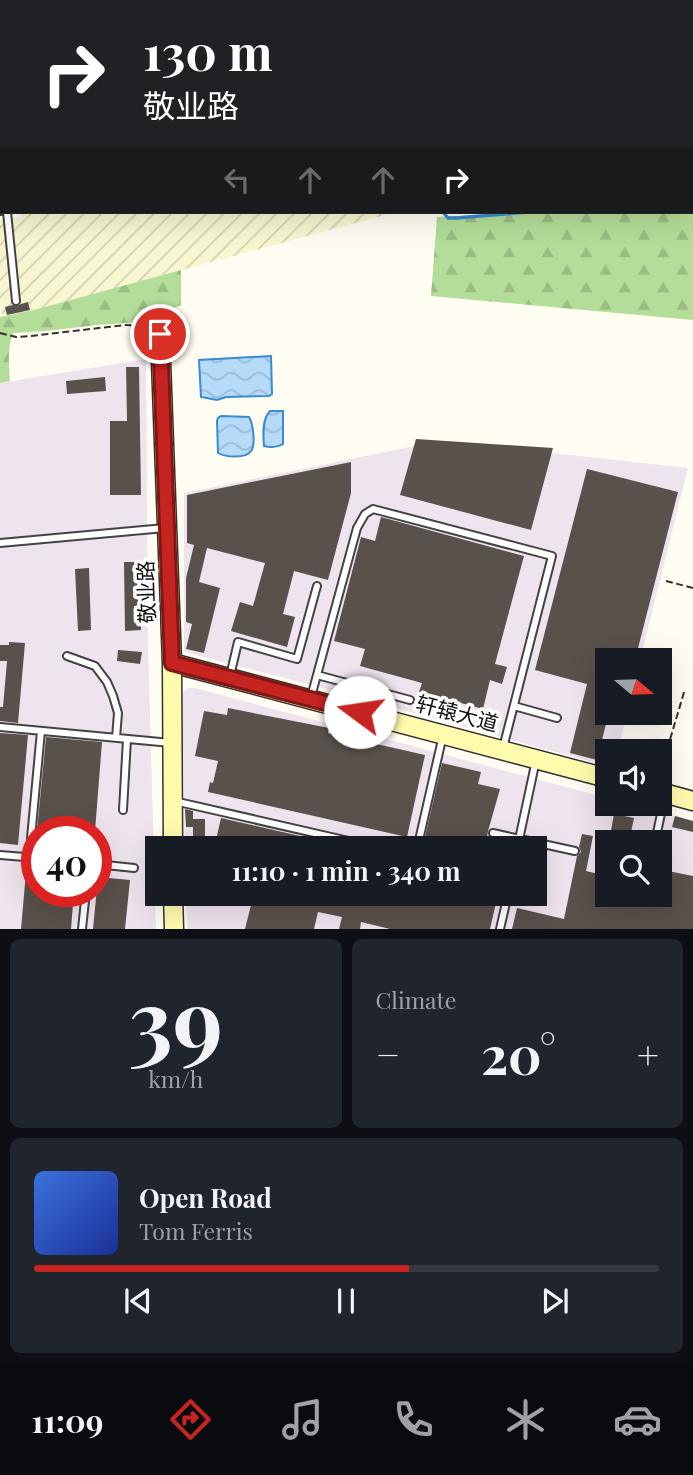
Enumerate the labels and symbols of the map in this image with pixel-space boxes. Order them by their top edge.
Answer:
pin [130,304,190,364]
street label: 敬业路 [130,560,160,624]
north arrow [595,648,672,724]
position arrow [323,675,397,749]
street label: 轩辕大道 [413,688,502,736]
speed limit sign: 40 [21,816,112,907]

